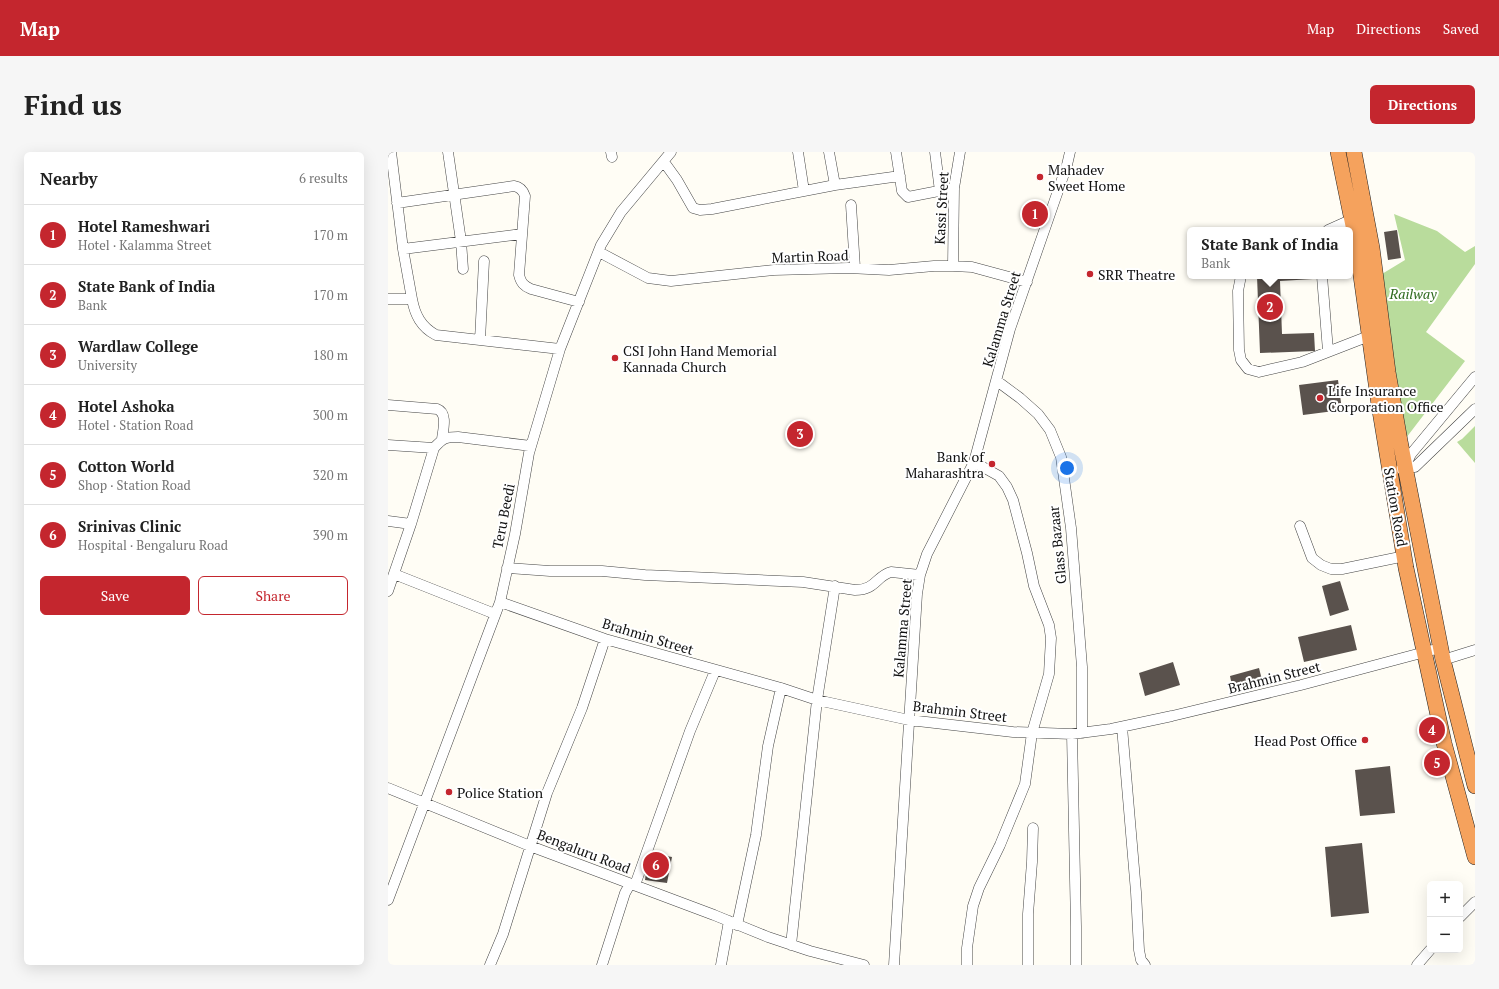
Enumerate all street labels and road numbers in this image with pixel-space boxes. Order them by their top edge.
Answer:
street label: Kassi Street [930,170,952,245]
street label: Martin Road [771,245,849,267]
street label: Kalamma Street [977,268,1025,369]
street label: Station Road [1380,466,1412,548]
street label: Teru Beedi [487,482,519,550]
street label: Glass Bazaar [1043,504,1071,585]
street label: Kalamma Street [888,577,916,678]
street label: Brahmin Street [600,613,697,659]
street label: Brahmin Street [1226,656,1323,698]
street label: Brahmin Street [912,696,1009,726]
street label: Bengaluru Road [535,824,634,878]

